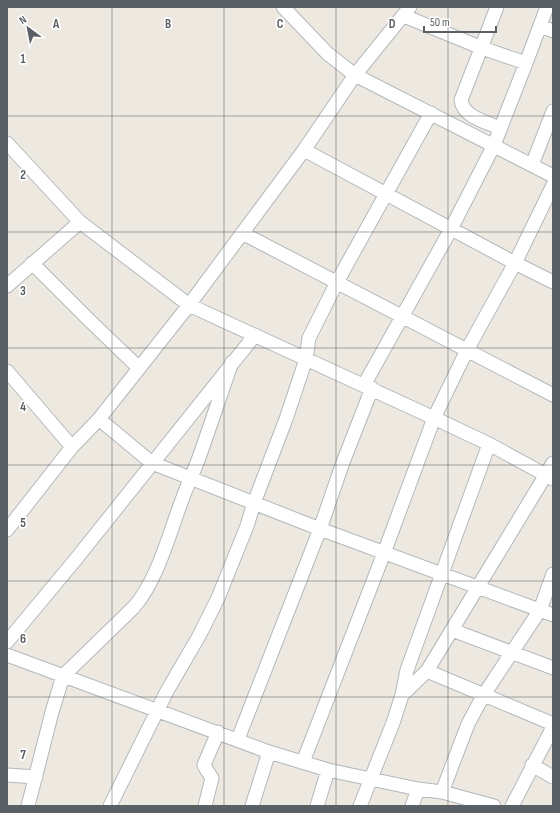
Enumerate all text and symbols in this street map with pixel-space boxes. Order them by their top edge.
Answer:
north arrow [8,8,48,48]
scale bar [424,8,496,34]
text: N [17,13,29,27]
text: 50 m [430,15,450,30]
text: A [52,16,60,32]
text: B [165,16,171,32]
text: C [277,16,284,32]
text: D [389,16,396,32]
text: 1 [20,51,26,67]
text: 2 [20,167,26,183]
text: 3 [20,283,26,299]
text: 4 [20,399,26,415]
text: 5 [20,515,26,531]
text: 6 [20,631,26,647]
text: 7 [20,747,26,763]

